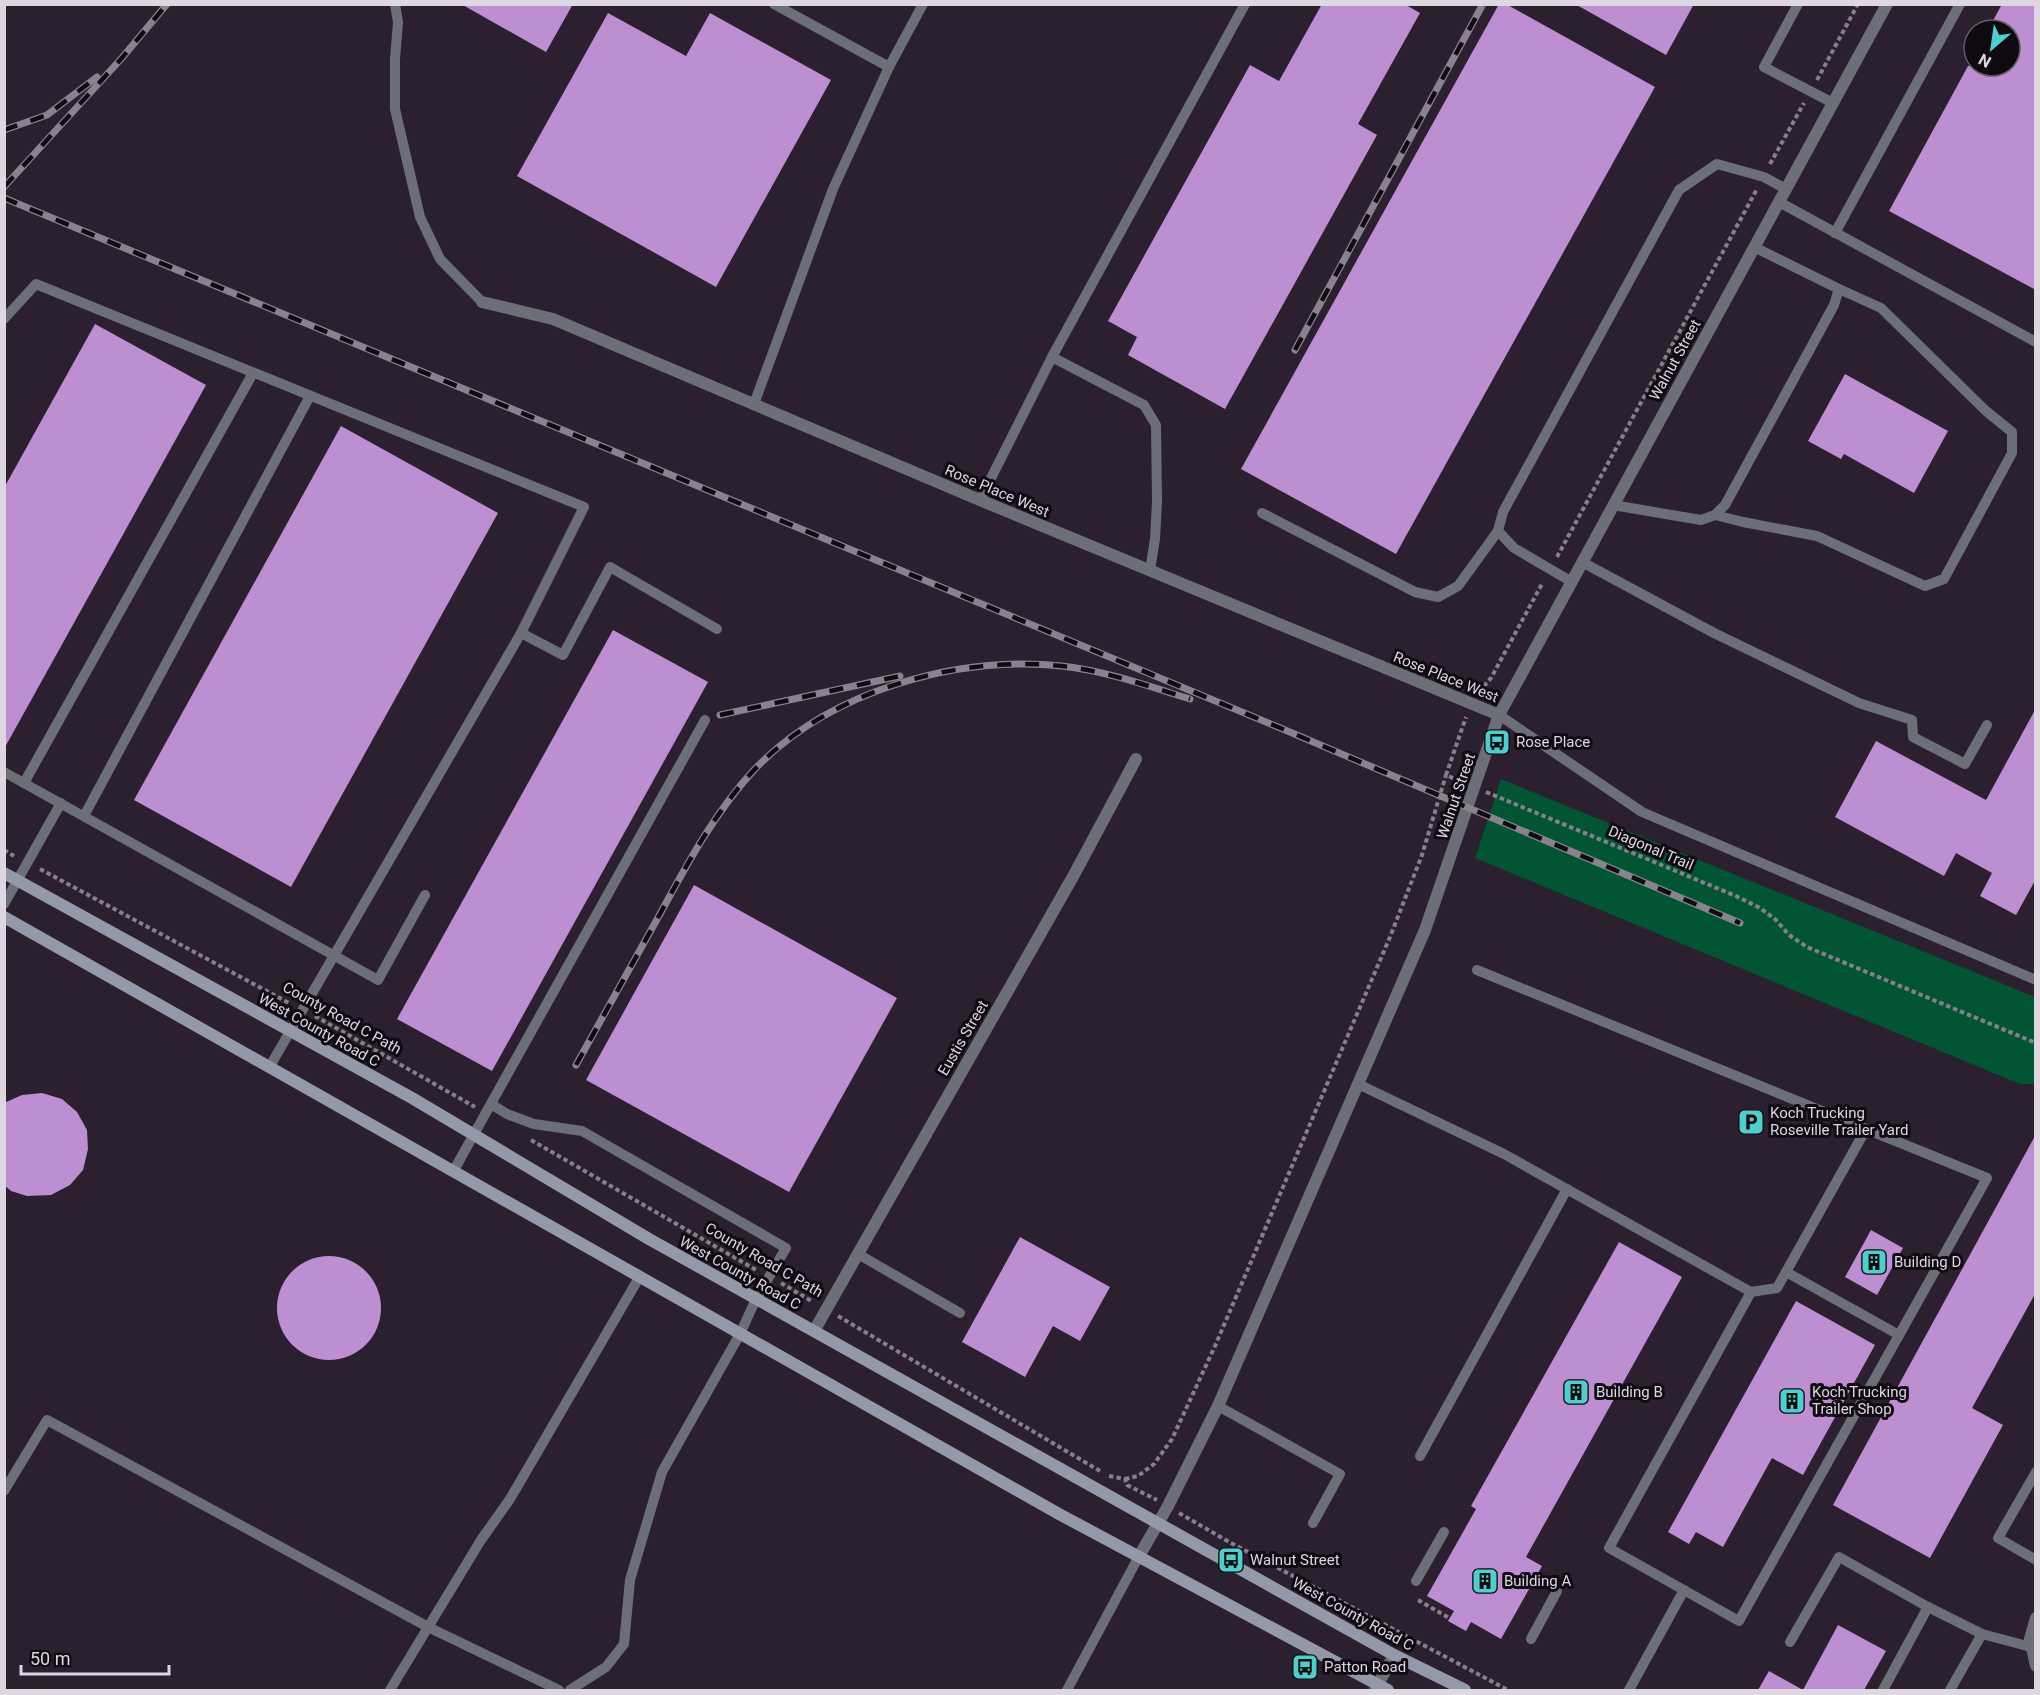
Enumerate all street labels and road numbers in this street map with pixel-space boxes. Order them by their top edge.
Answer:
street label: Walnut Street [1645,316,1705,404]
street label: Rose Place West [942,461,1052,521]
street label: Rose Place West [1391,648,1501,706]
street label: Walnut Street [1433,751,1479,841]
street label: Diagonal Trail [1606,822,1696,874]
street label: County Road C Path [280,978,404,1058]
street label: West County Road C [255,989,383,1071]
street label: Eustis Street [934,997,992,1079]
street label: County Road C Path [702,1219,826,1301]
street label: West County Road C [676,1232,804,1314]
street label: West County Road C [1289,1573,1417,1655]

